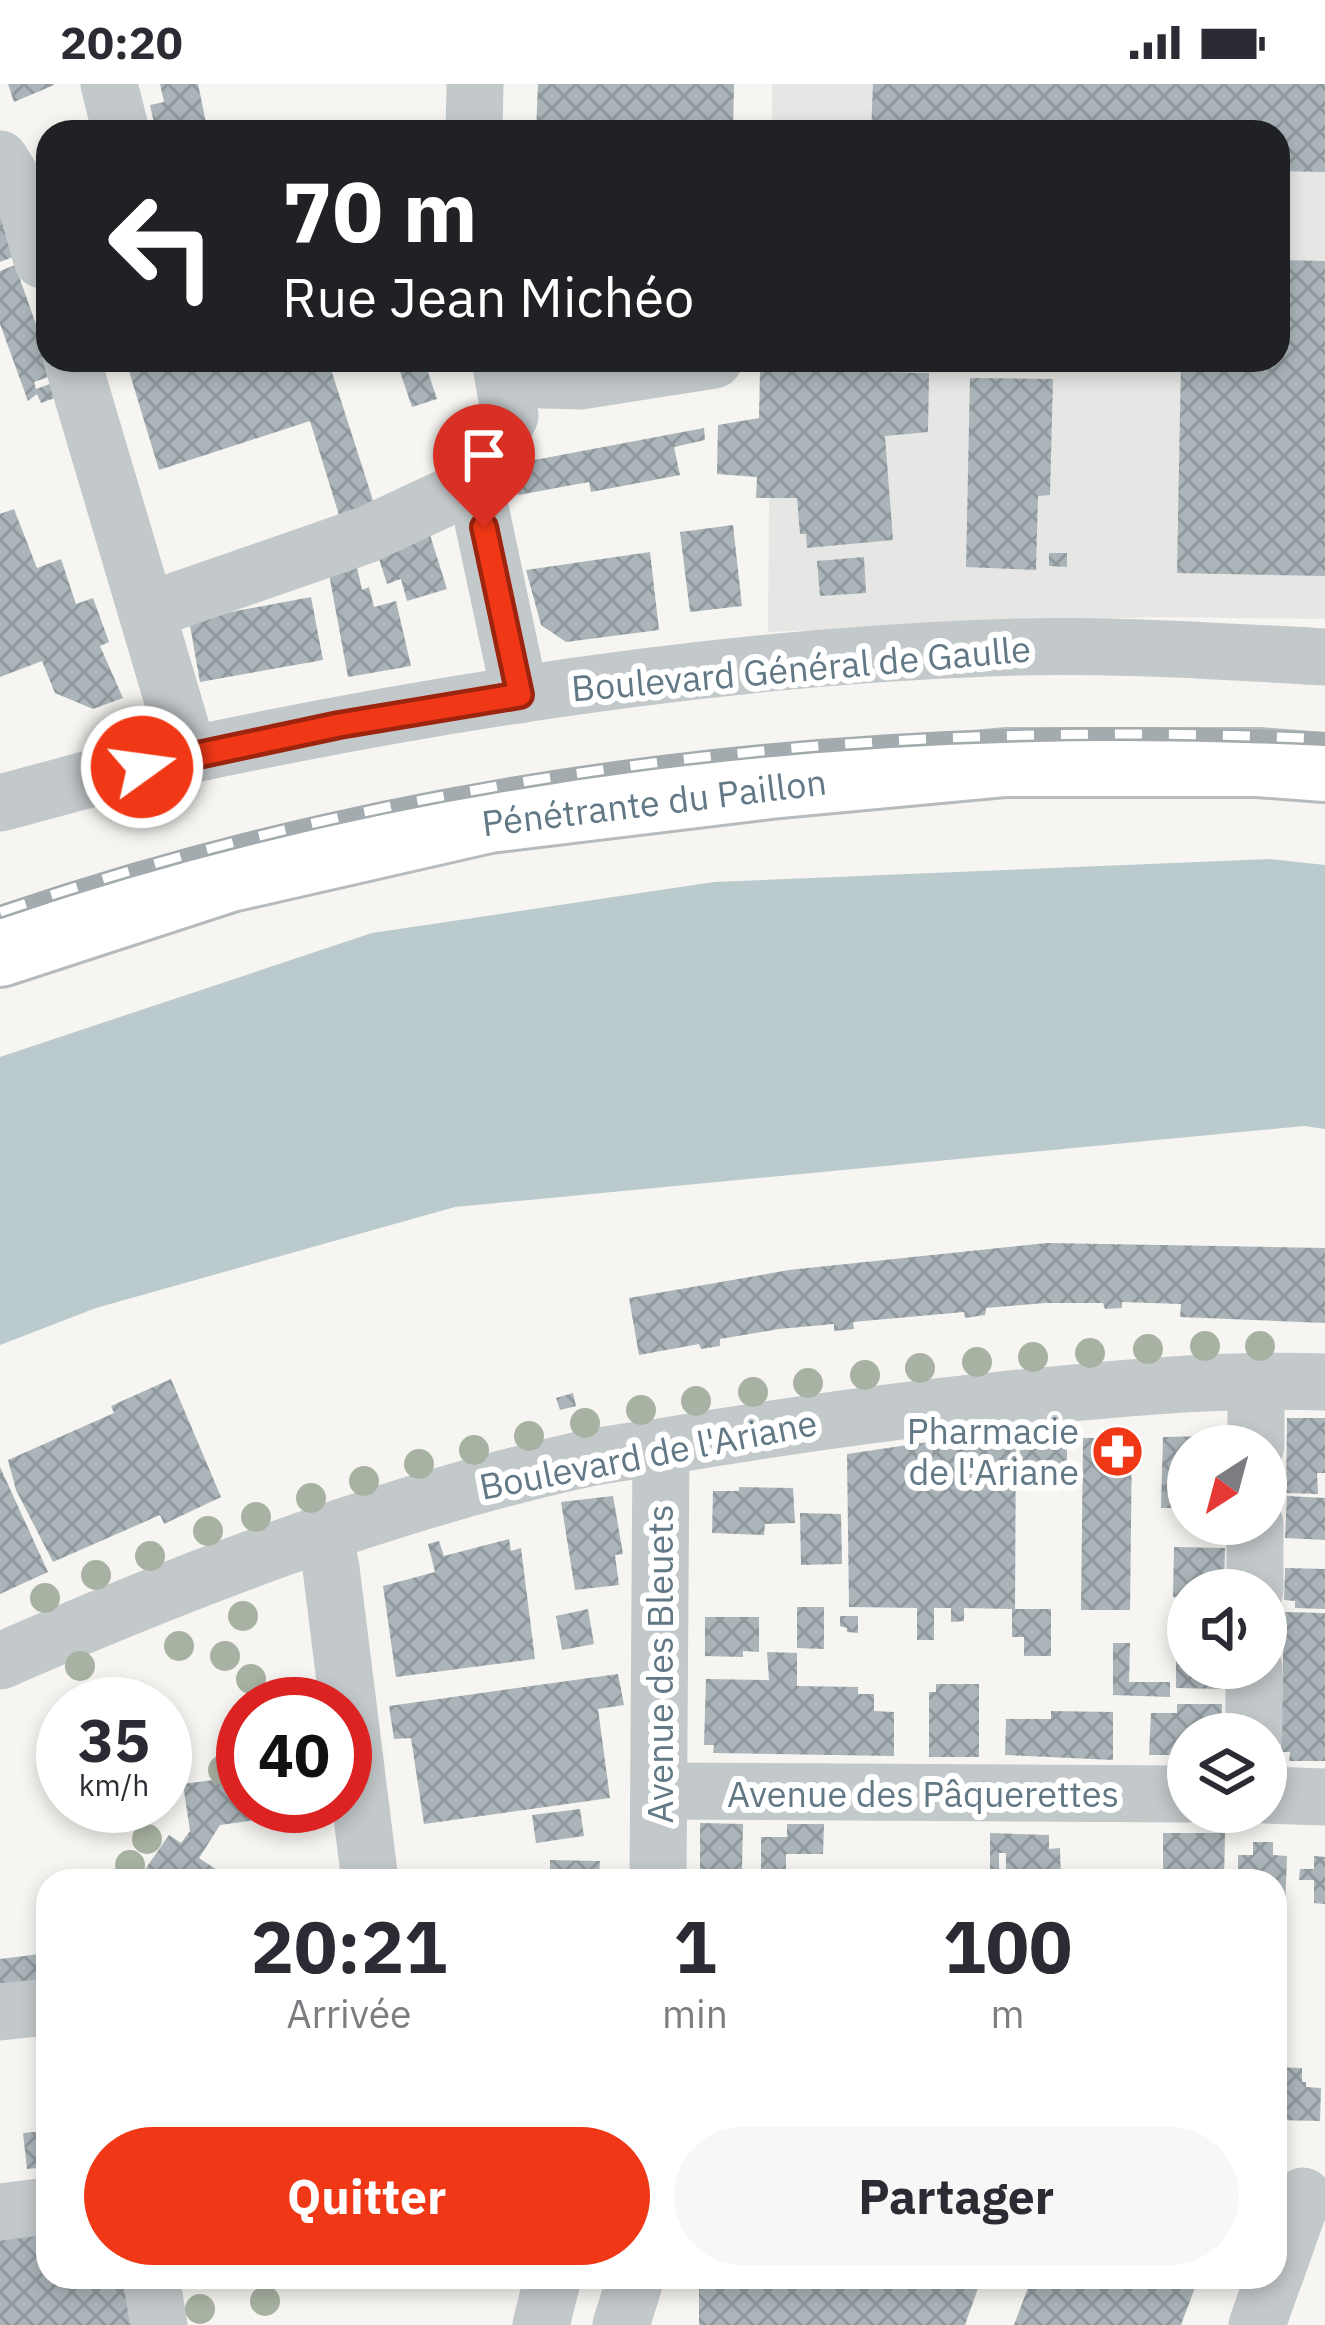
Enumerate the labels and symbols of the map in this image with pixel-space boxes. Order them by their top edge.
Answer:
pin [433,404,535,527]
street label: Boulevard Général de Gaulle [569,625,1033,711]
position arrow [79,704,205,830]
street label: Pénétrante du Paillon [479,758,829,846]
street label: Boulevard de l'Ariane [475,1398,821,1510]
place label: Pharmacie de l'Ariane [907,1407,1079,1495]
pharmacy icon: Pharmacie de l'Ariane [1090,1423,1146,1479]
north arrow [1167,1425,1287,1545]
street label: Avenue des Bleuets [636,1505,683,1823]
speed limit sign: 40 [216,1677,372,1833]
street label: Avenue des Pâquerettes [727,1770,1119,1817]

